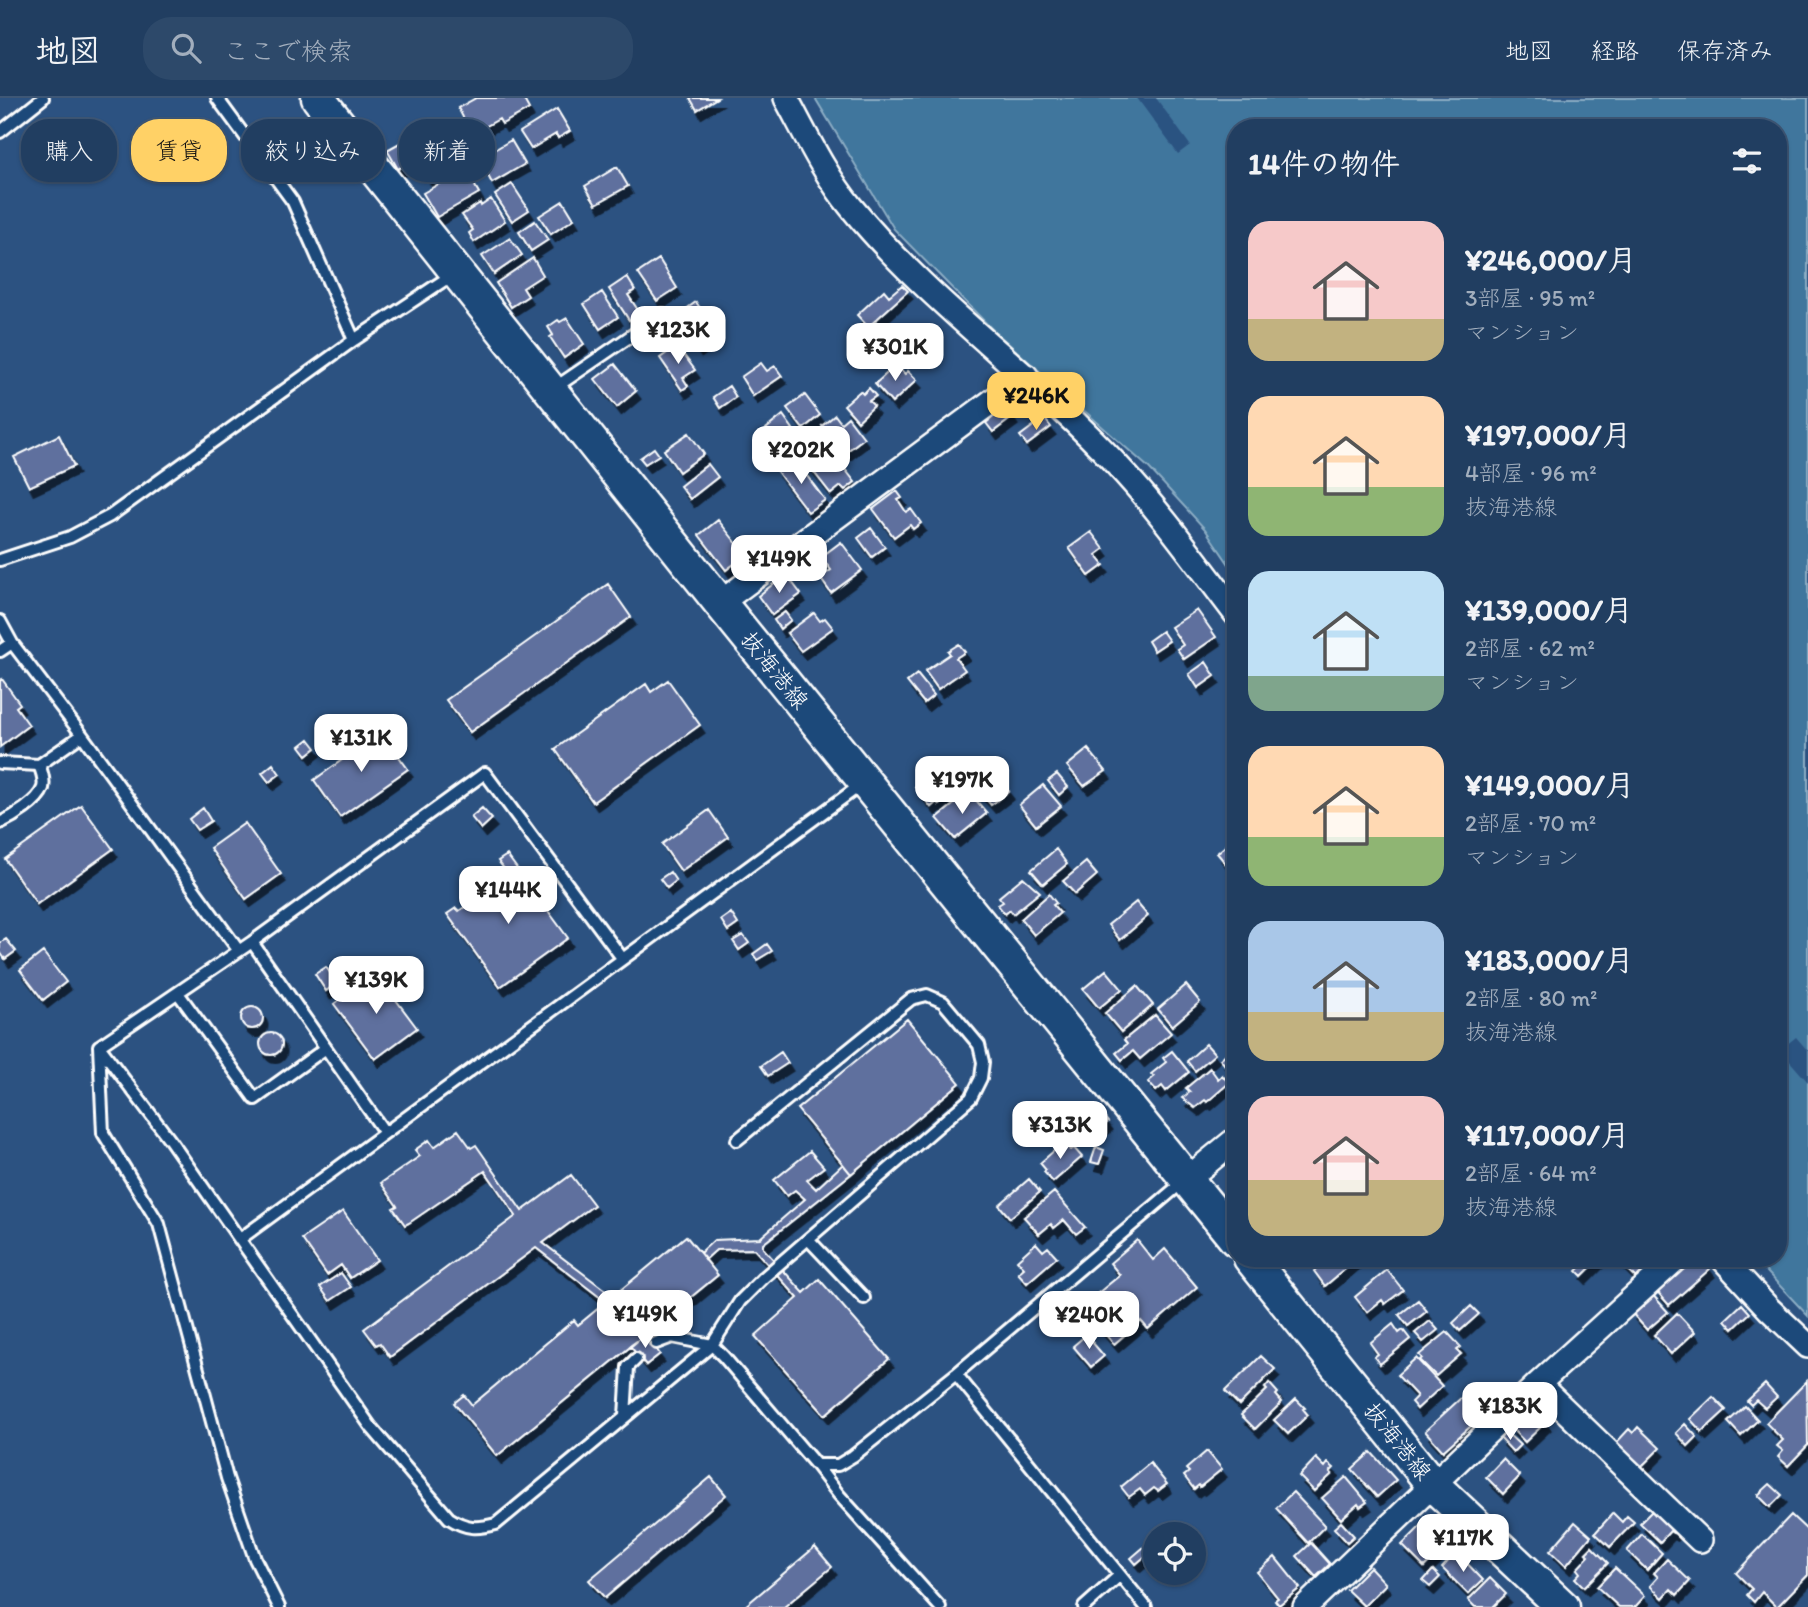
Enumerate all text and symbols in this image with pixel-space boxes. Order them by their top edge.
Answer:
search box [143,17,633,80]
icon: search [167,29,205,67]
text: 地図 [35,31,101,70]
text: ここで検索 [223,35,353,67]
text: 地図 [1505,36,1553,65]
text: 経路 [1591,36,1639,65]
text: 保存済み [1677,36,1773,65]
chip: 購入 [21,119,117,182]
chip: 賃貸 [131,119,227,182]
chip: 絞り込み [241,119,385,182]
chip: 新着 [399,119,495,182]
icon: filters [1728,142,1766,180]
text: 14件の物件 [1248,145,1400,182]
text: ¥246,000/月 [1465,241,1637,278]
icon: home [1304,249,1388,333]
text: 3部屋 · 95 m² [1465,284,1595,312]
pin: ¥123K [629,306,727,366]
text: ¥123K [647,315,709,343]
text: マンション [1465,318,1579,346]
pin: ¥301K [846,324,944,383]
text: ¥301K [863,332,927,360]
pin: ¥246K [987,372,1085,432]
text: ¥246K [1003,381,1069,409]
text: ¥197,000/月 [1465,416,1631,453]
icon: home [1304,424,1388,508]
pin: ¥202K [752,426,850,486]
text: ¥202K [768,435,834,463]
text: 4部屋 · 96 m² [1465,459,1597,487]
text: 抜海港線 [1465,493,1557,521]
pin: ¥149K [730,536,828,595]
text: ¥149K [747,544,811,572]
text: ¥139,000/月 [1465,591,1633,628]
icon: home [1304,599,1388,683]
street label: 抜海港線 [735,625,815,715]
text: 2部屋 · 62 m² [1465,634,1595,662]
text: マンション [1465,668,1579,696]
pin: ¥131K [312,714,410,774]
text: ¥131K [330,723,392,751]
pin: ¥197K [913,756,1011,816]
text: ¥197K [931,765,993,793]
text: ¥149,000/月 [1465,766,1635,803]
icon: home [1304,774,1388,858]
text: 2部屋 · 70 m² [1465,809,1596,837]
text: マンション [1465,843,1579,871]
pin: ¥144K [459,866,557,926]
text: ¥144K [475,875,541,903]
text: ¥183,000/月 [1465,941,1634,978]
icon: home [1304,949,1388,1033]
pin: ¥139K [327,956,425,1016]
text: ¥139K [345,965,407,993]
text: 2部屋 · 80 m² [1465,984,1597,1012]
text: 抜海港線 [1465,1018,1557,1046]
pin: ¥313K [1011,1102,1109,1161]
text: ¥313K [1028,1110,1092,1138]
text: ¥117,000/月 [1465,1116,1630,1153]
icon: home [1304,1124,1388,1208]
text: 2部屋 · 64 m² [1465,1159,1597,1187]
text: 抜海港線 [1465,1193,1557,1221]
pin: ¥149K [596,1290,694,1350]
pin: ¥240K [1040,1292,1138,1351]
text: ¥149K [613,1299,677,1327]
text: ¥240K [1055,1300,1123,1328]
pin: ¥183K [1461,1382,1559,1442]
text: ¥183K [1478,1391,1542,1419]
street label: 抜海港線 [1358,1396,1438,1486]
pin: ¥117K [1414,1514,1512,1574]
map controls [1143,1522,1206,1585]
button: locate [1143,1522,1206,1585]
text: ¥117K [1433,1523,1493,1551]

